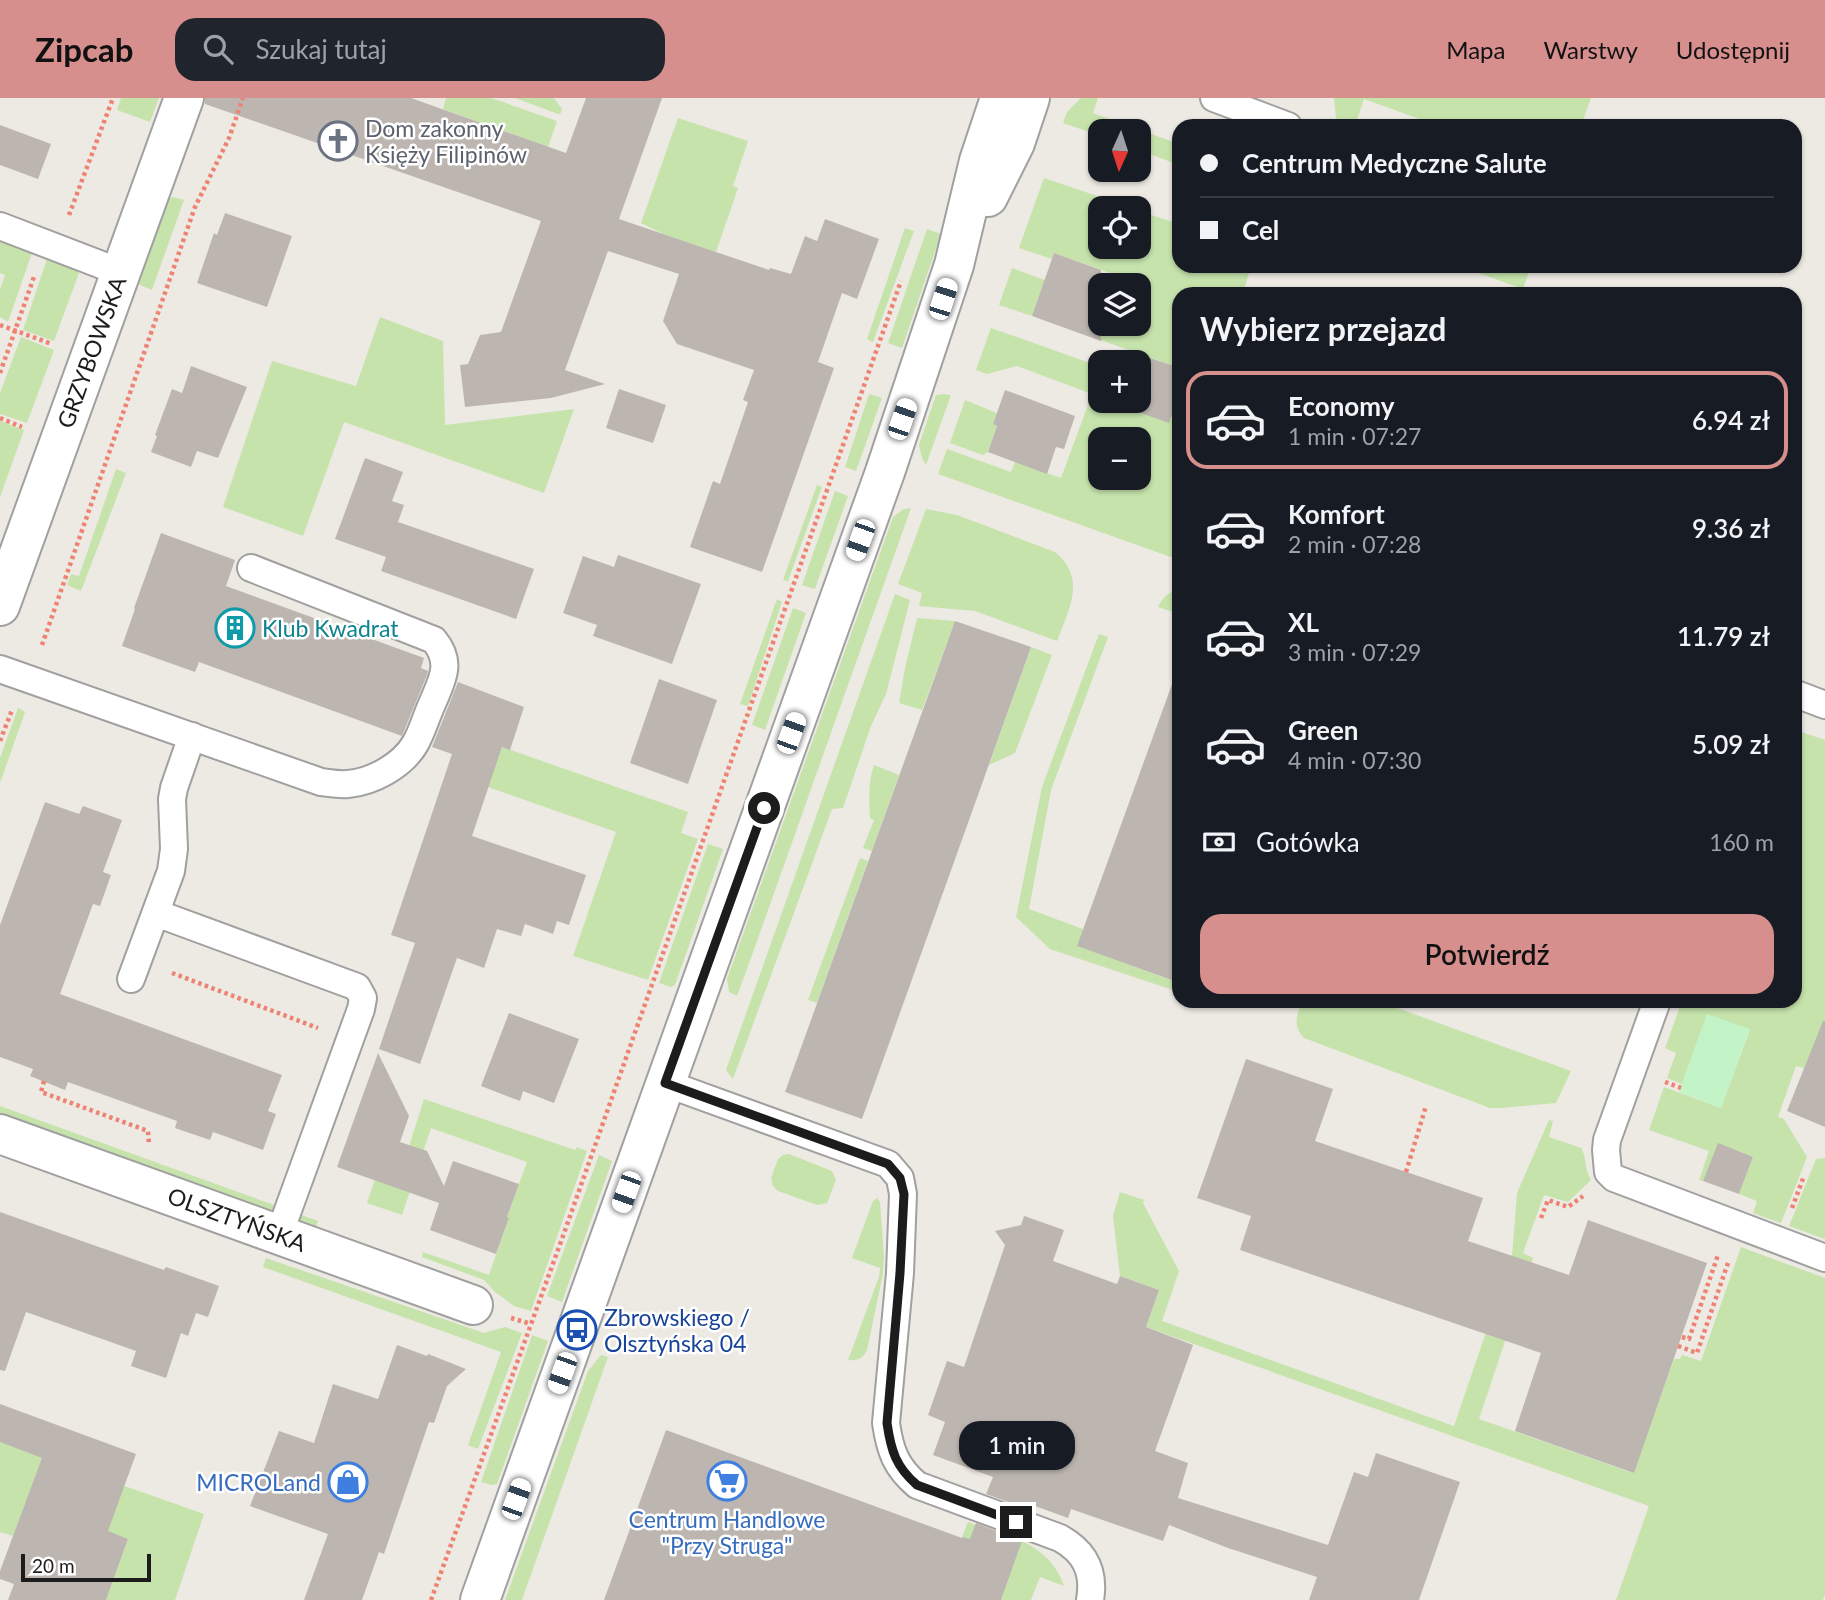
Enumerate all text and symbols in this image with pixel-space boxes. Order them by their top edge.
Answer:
search box [175,18,665,81]
text: Zipcab [35,29,133,69]
icon: search [199,30,237,68]
text: Szukaj tutaj [255,33,387,65]
text: Mapa [1446,35,1505,64]
text: Warstwy [1543,35,1638,64]
text: Udostępnij [1676,35,1790,64]
place label: Dom zakonny Księży Filipinów [365,114,527,168]
north arrow [1088,119,1152,182]
map controls [1088,119,1151,490]
church icon: Dom zakonny Księży Filipinów [317,120,359,162]
text: Centrum Medyczne Salute [1242,147,1547,179]
button: locate [1088,196,1151,259]
text: Cel [1242,214,1279,246]
street label: GRZYBOWSKA [51,272,132,432]
button: layers [1088,273,1151,336]
car [927,276,960,322]
text: Wybierz przejazd [1200,309,1446,348]
button: + [1088,350,1151,413]
icon: car [1204,389,1267,452]
text: Economy [1288,390,1394,422]
car [886,396,919,442]
text: 6.94 zł [1692,404,1770,436]
text: 1 min · 07:27 [1288,422,1421,450]
button: − [1088,427,1151,490]
icon: car [1204,497,1267,560]
text: Komfort [1288,498,1385,530]
text: 9.36 zł [1692,512,1770,544]
car [843,517,878,563]
text: 2 min · 07:28 [1288,530,1421,558]
icon: car [1204,605,1267,668]
text: XL [1288,606,1319,638]
building icon: Klub Kwadrat [214,607,256,649]
place label: Klub Kwadrat [262,614,399,642]
text: 11.79 zł [1677,620,1770,652]
text: 3 min · 07:29 [1288,638,1421,666]
car [774,710,809,756]
icon: car [1204,713,1267,776]
text: Green [1288,714,1358,746]
text: 5.09 zł [1692,728,1770,760]
text: 4 min · 07:30 [1288,746,1421,774]
route start [748,792,780,824]
icon: cash [1200,823,1238,861]
text: Gotówka [1256,826,1360,858]
text: 160 m [1709,828,1774,856]
button: Potwierdź [1200,914,1774,994]
car [609,1169,644,1215]
street label: OLSZTYŃSKA [164,1181,310,1257]
place label: Zbrowskiego / Olsztyńska 04 [604,1303,750,1357]
bus stop icon: Zbrowskiego / Olsztyńska 04 [556,1309,598,1351]
car [545,1350,580,1396]
callout: 1 min [958,1420,1074,1470]
text: 1 min [989,1431,1045,1459]
supermarket icon: Centrum Handlowe "Przy Struga" [706,1460,748,1502]
shop icon: MICROLand [327,1461,369,1503]
place label: MICROLand [196,1468,321,1496]
car [499,1476,534,1522]
place label: Centrum Handlowe "Przy Struga" [629,1505,825,1559]
route end [1000,1506,1032,1538]
scale bar [21,1551,150,1583]
text: 20 m [32,1554,75,1577]

